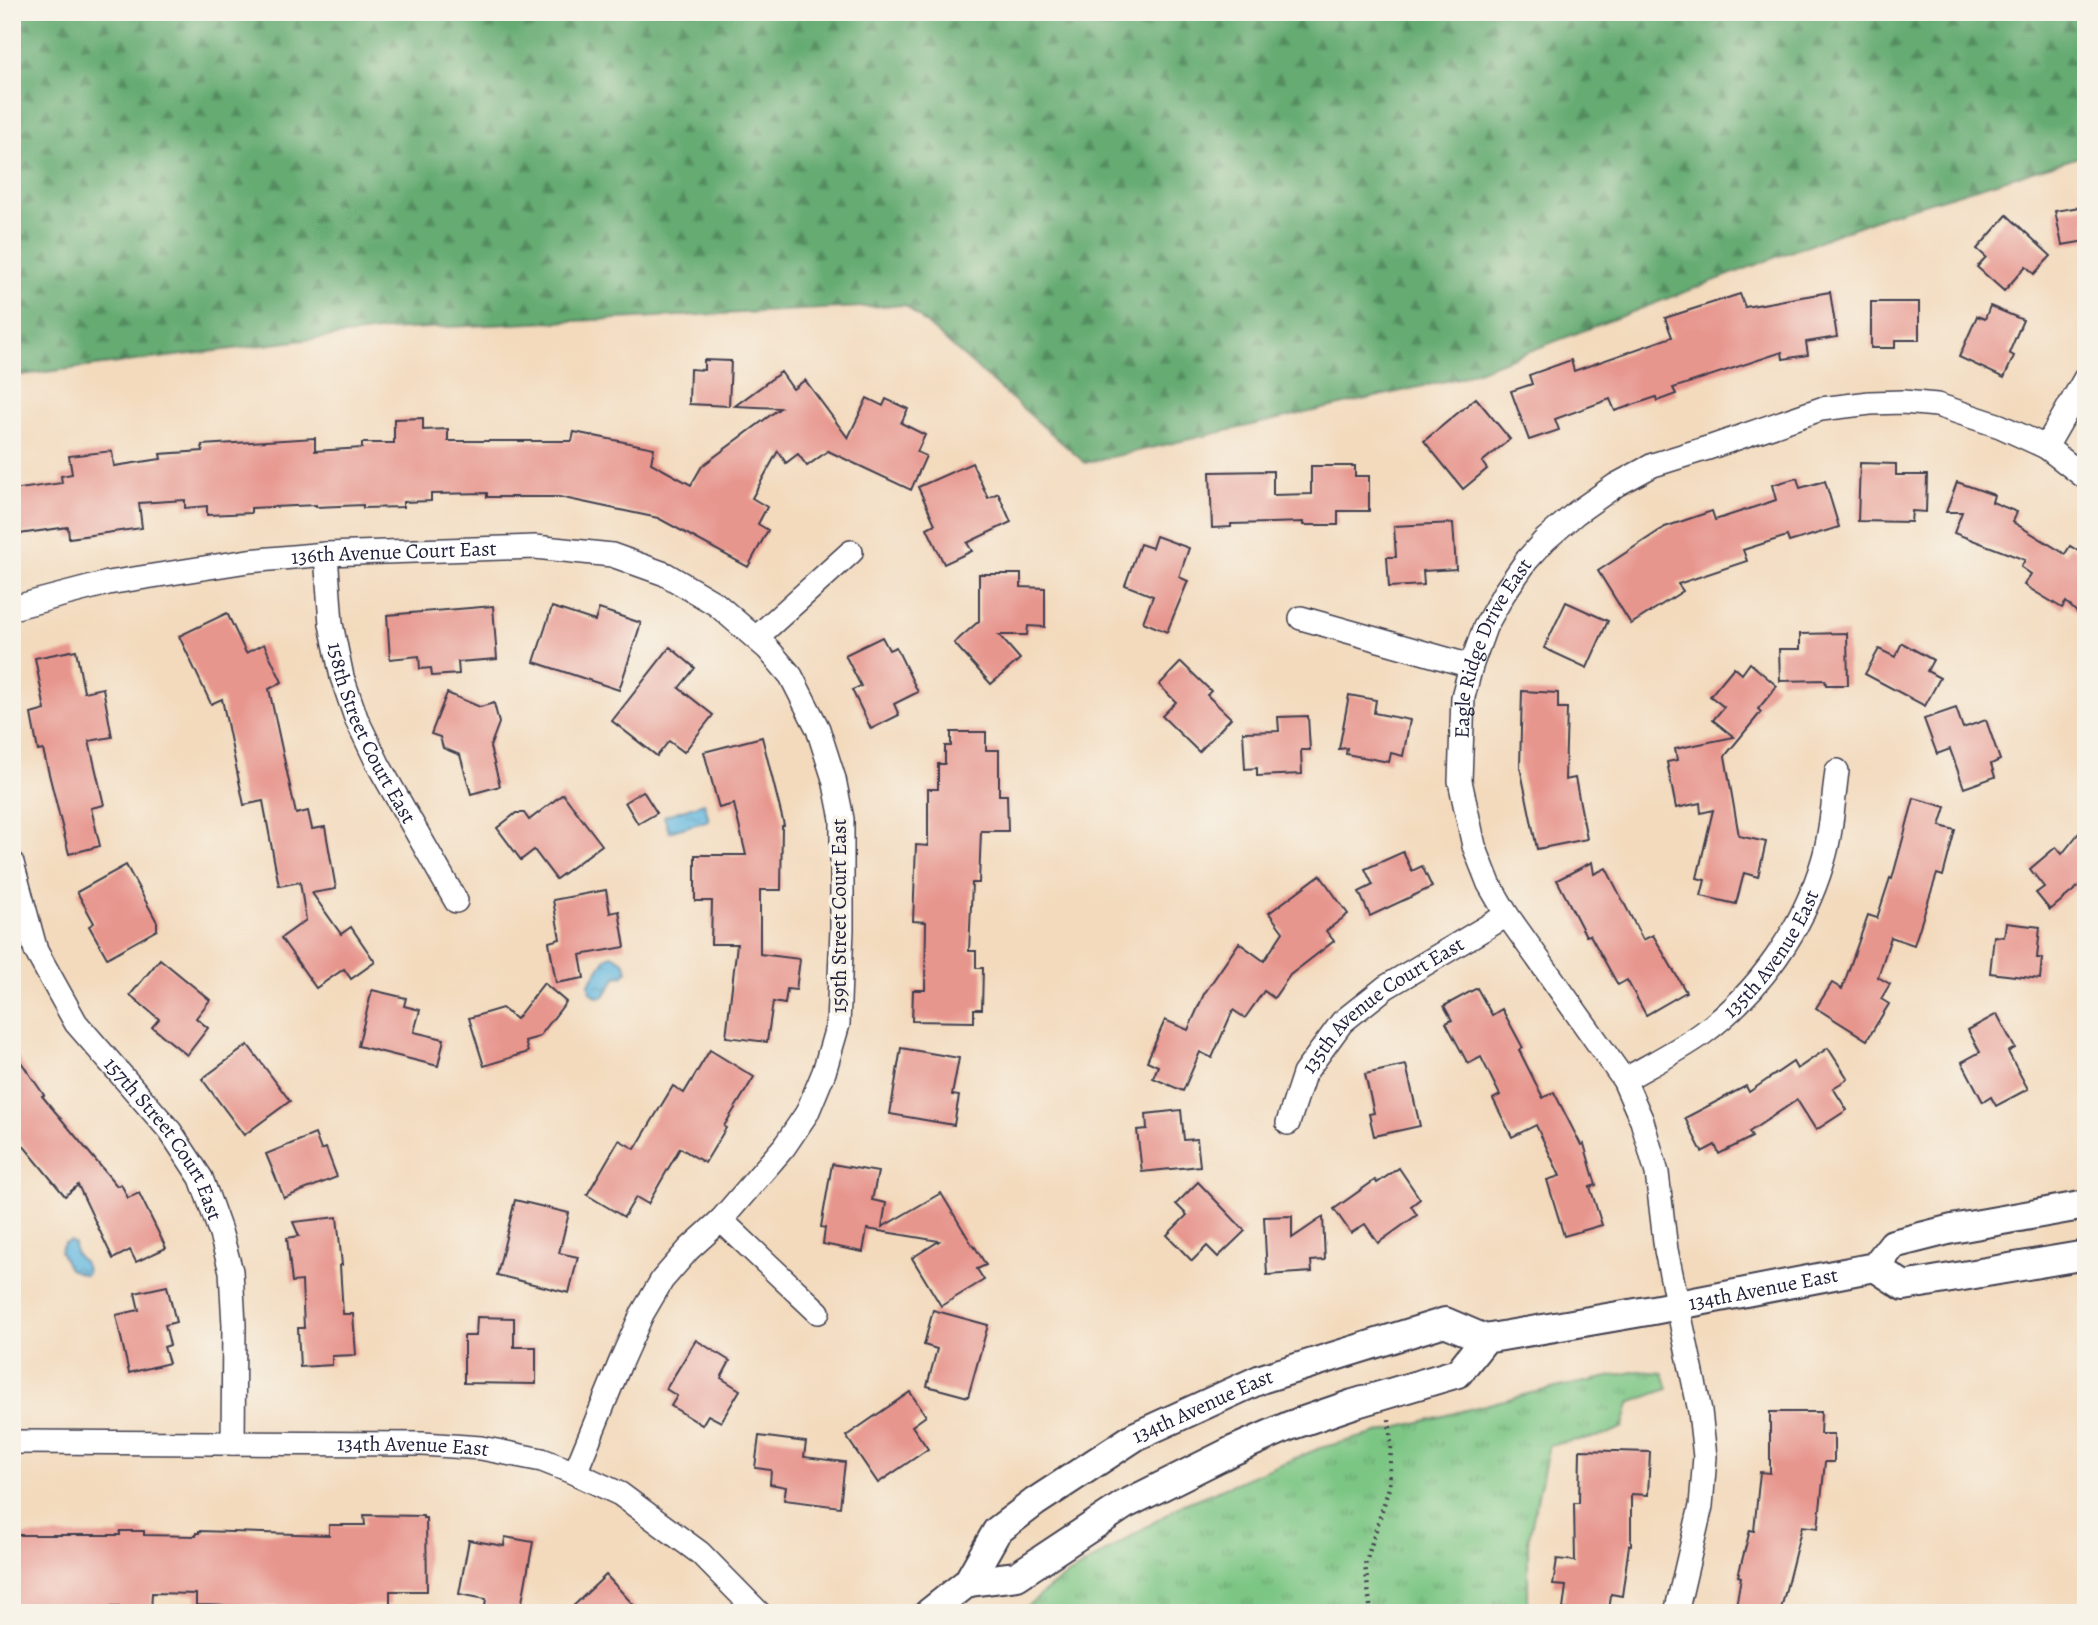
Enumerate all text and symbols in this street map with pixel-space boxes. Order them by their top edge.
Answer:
street label: 136th Avenue Court East [290,534,497,571]
street label: Eagle Ridge Drive East [1448,552,1538,739]
street label: 158th Street Court East [321,640,423,829]
street label: 159th Street Court East [825,819,853,1013]
street label: 135th Avenue East [1717,885,1826,1024]
street label: 135th Avenue Court East [1295,930,1469,1079]
street label: 157th Street Court East [98,1051,229,1224]
street label: 134th Avenue East [1686,1260,1840,1317]
street label: 134th Avenue East [1128,1362,1276,1450]
street label: 134th Avenue East [337,1430,491,1463]

